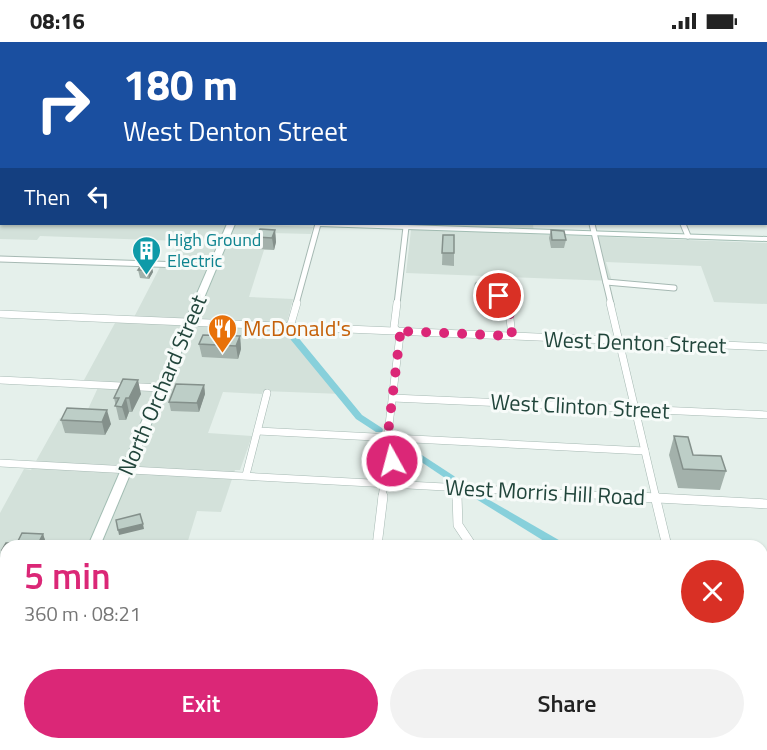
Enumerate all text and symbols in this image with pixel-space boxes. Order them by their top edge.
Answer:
text: 08:16 [30,4,85,38]
text: 180 m [123,52,238,116]
icon: right [24,66,102,144]
text: West Denton Street [123,110,347,151]
text: Then [24,180,70,214]
icon: left [82,180,115,213]
place label: High Ground Electric [167,226,261,274]
building icon: High Ground Electric [130,234,162,276]
pin [473,270,524,321]
icon: arrive [482,279,515,312]
street label: North Orchard Street [109,289,216,481]
place label: McDonald's [243,311,351,345]
restaurant icon: McDonald's [206,312,238,354]
street label: West Denton Street [543,322,727,362]
street label: West Clinton Street [490,384,671,428]
position arrow [360,429,424,493]
street label: West Morris Hill Road [444,470,646,514]
text: 5 min [24,548,111,603]
button: close [681,560,744,623]
text: 360 m · 08:21 [24,598,141,629]
button: Exit [24,669,378,738]
button: Share [390,669,744,738]

